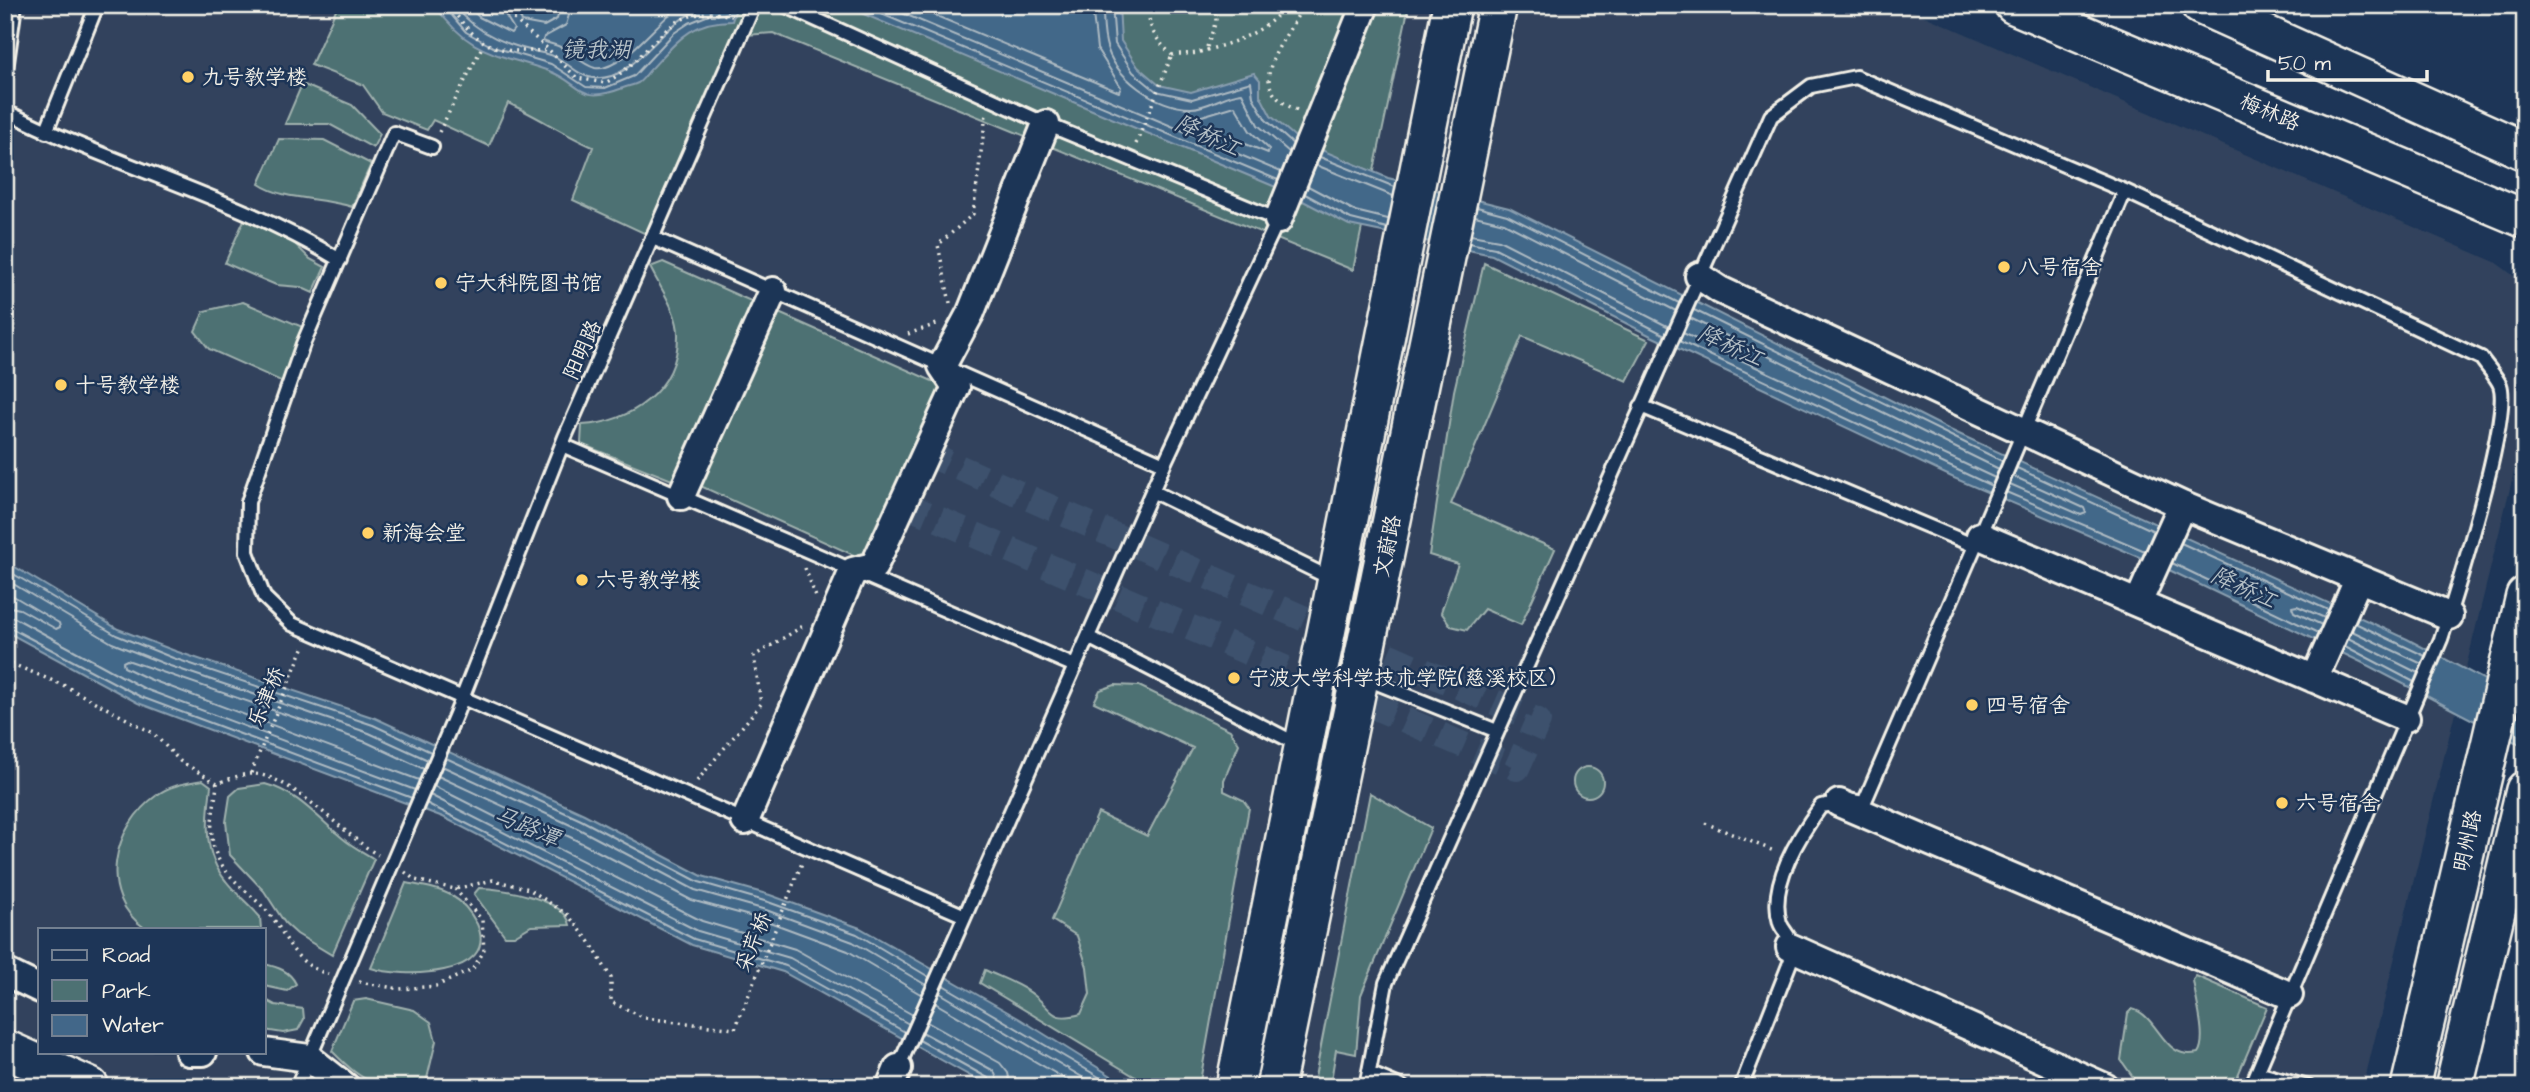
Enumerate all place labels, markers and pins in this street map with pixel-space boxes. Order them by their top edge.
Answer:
place label: 九号教学楼 [202,63,307,92]
marker: 九号教学楼 [180,69,196,85]
place label: 八号宿舍 [2018,253,2102,282]
marker: 八号宿舍 [1996,259,2012,275]
place label: 宁大科院图书馆 [455,269,602,298]
marker: 宁大科院图书馆 [433,275,449,291]
place label: 十号教学楼 [75,371,180,400]
marker: 十号教学楼 [53,377,69,393]
place label: 新海会堂 [382,519,466,548]
marker: 新海会堂 [360,525,376,541]
place label: 六号教学楼 [596,566,701,595]
marker: 六号教学楼 [574,572,590,588]
place label: 宁波大学科学技术学院(慈溪校区) [1248,664,1556,693]
marker: 宁波大学科学技术学院(慈溪校区) [1226,670,1242,686]
place label: 四号宿舍 [1986,691,2070,720]
marker: 四号宿舍 [1964,697,1980,713]
place label: 六号宿舍 [2296,789,2380,818]
marker: 六号宿舍 [2274,795,2290,811]

